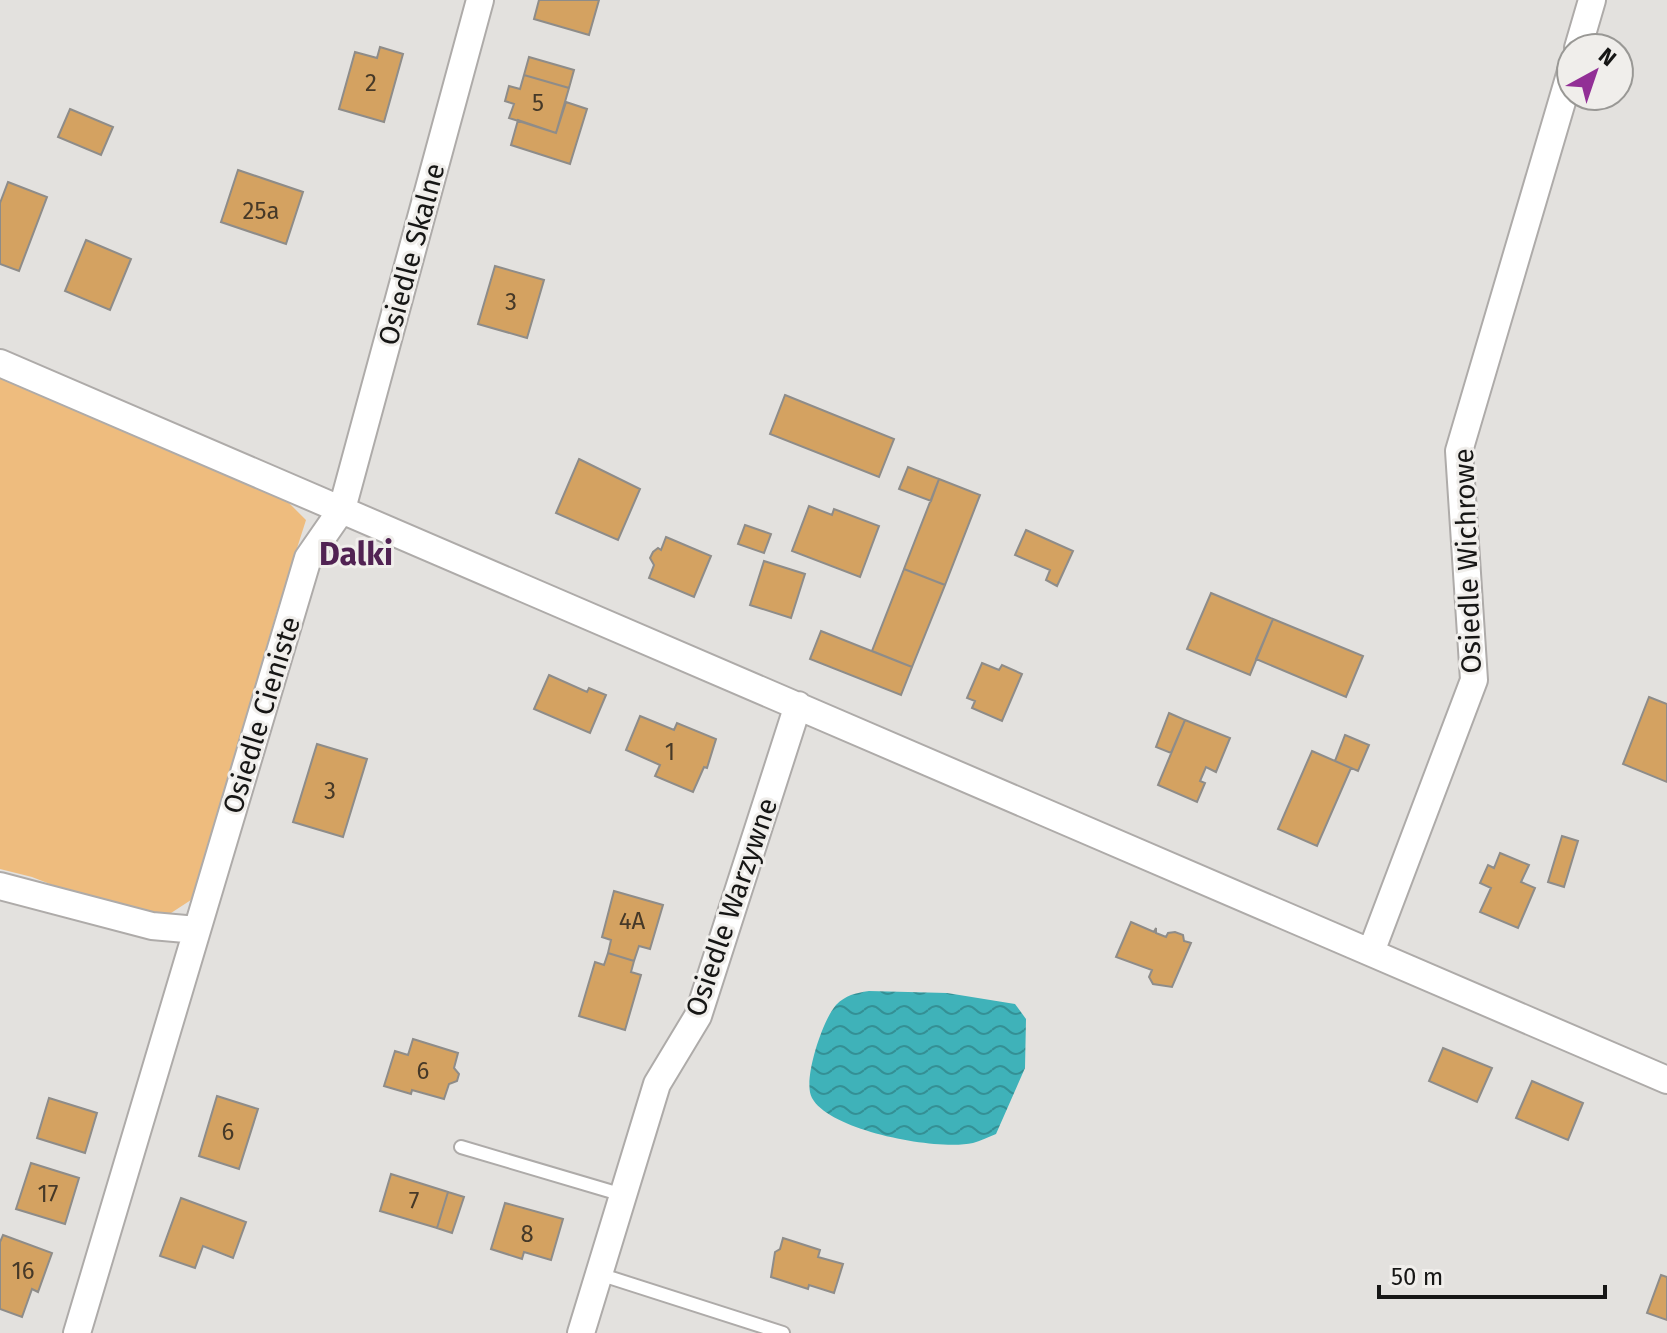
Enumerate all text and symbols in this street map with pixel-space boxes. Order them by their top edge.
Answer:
north arrow [1555,32,1635,112]
text: N [1593,42,1622,72]
house number: 2 [365,69,377,97]
house number: 5 [532,89,544,117]
street label: Osiedle Skalne [371,159,452,349]
house number: 25a [243,197,279,225]
house number: 3 [505,288,517,316]
street label: Osiedle Wichrowe [1447,448,1488,674]
district label: Dalki [319,535,393,573]
street label: Osiedle Cieniste [216,613,307,818]
house number: 1 [665,738,675,766]
house number: 3 [324,777,336,805]
street label: Osiedle Warzywne [679,794,784,1021]
house number: 4A [619,907,646,935]
house number: 6 [417,1057,429,1085]
house number: 6 [222,1118,234,1146]
house number: 17 [37,1180,59,1208]
house number: 7 [409,1187,419,1215]
house number: 8 [520,1220,534,1248]
scale bar [1379,1249,1605,1299]
house number: 16 [11,1257,35,1285]
text: 50 m [1391,1263,1443,1291]

